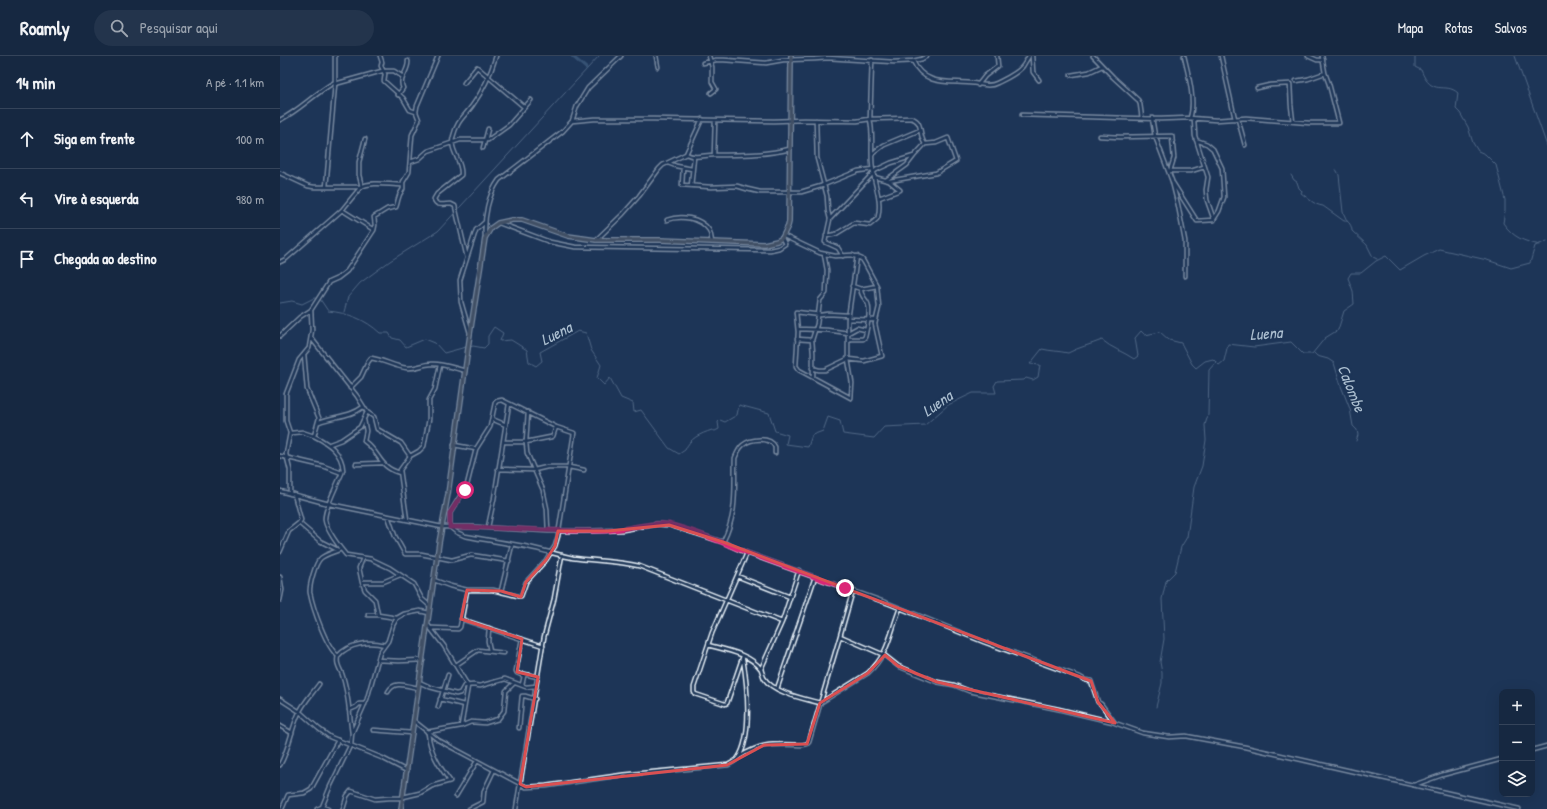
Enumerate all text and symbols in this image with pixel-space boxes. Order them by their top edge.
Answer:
search box [94,10,374,46]
text: Roamly [20,15,70,41]
icon: search [108,17,130,39]
text: Pesquisar aqui [140,17,218,38]
text: Mapa [1398,18,1423,37]
text: Rotas [1445,18,1473,37]
text: Salvos [1495,18,1527,37]
text: 14 min [16,71,56,94]
text: A pé · 1.1 km [206,73,264,91]
icon: ahead [16,128,38,150]
text: Siga em frente [54,128,135,149]
text: 100 m [236,130,264,148]
icon: left [16,188,38,210]
text: Vire à esquerda [54,188,138,209]
text: 980 m [236,190,264,208]
icon: arrive [16,248,38,270]
text: Chegada ao destino [54,248,157,269]
water label: Luena [537,315,577,350]
water label: Luena [1249,321,1285,345]
water label: Calombe [1333,361,1372,416]
water label: Luena [917,384,958,421]
route start [456,481,474,499]
route end [836,579,854,597]
map controls [1499,689,1535,797]
button: + [1499,689,1535,725]
button: − [1499,725,1535,761]
button: layers [1499,761,1535,797]

